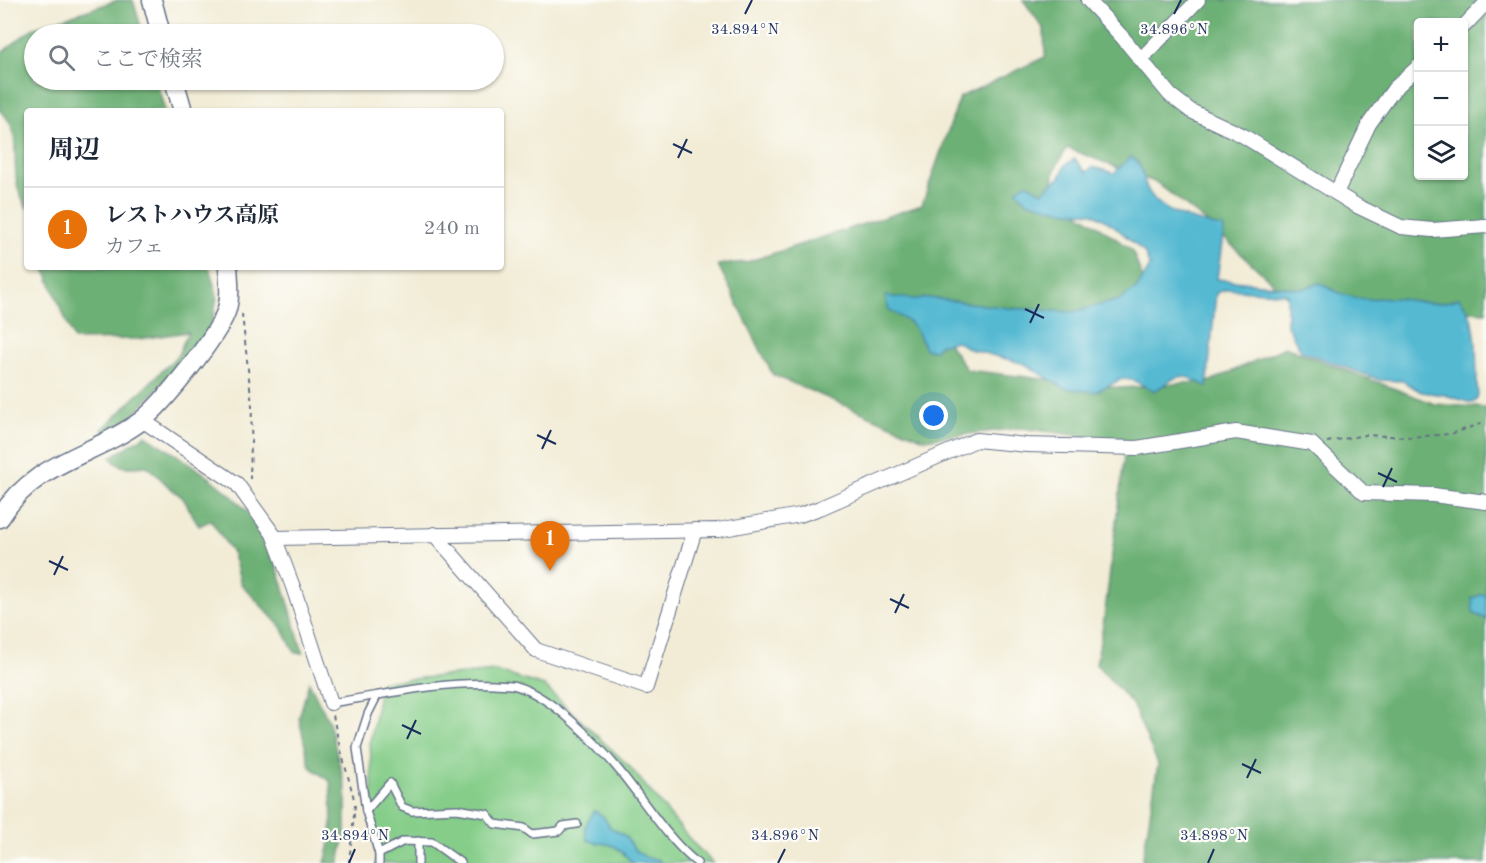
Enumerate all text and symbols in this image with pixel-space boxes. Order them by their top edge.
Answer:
map controls [1414,18,1468,180]
button: + [1414,18,1468,72]
text: 34.894°N [711,23,779,38]
text: 34.896°N [1140,23,1208,38]
search box [24,24,504,90]
icon: search [45,41,78,74]
text: ここで検索 [93,49,203,71]
button: − [1414,72,1468,126]
button: layers [1414,126,1468,180]
text: 周辺 [48,138,100,164]
text: レストハウス高原 [105,205,279,227]
text: 1 [62,219,73,239]
text: 240 m [424,219,480,239]
text: カフェ [105,238,164,258]
your location [919,401,948,430]
pin: 1 [530,522,570,571]
text: 34.894°N [321,829,389,844]
text: 34.896°N [751,829,819,844]
text: 34.898°N [1180,829,1248,844]

